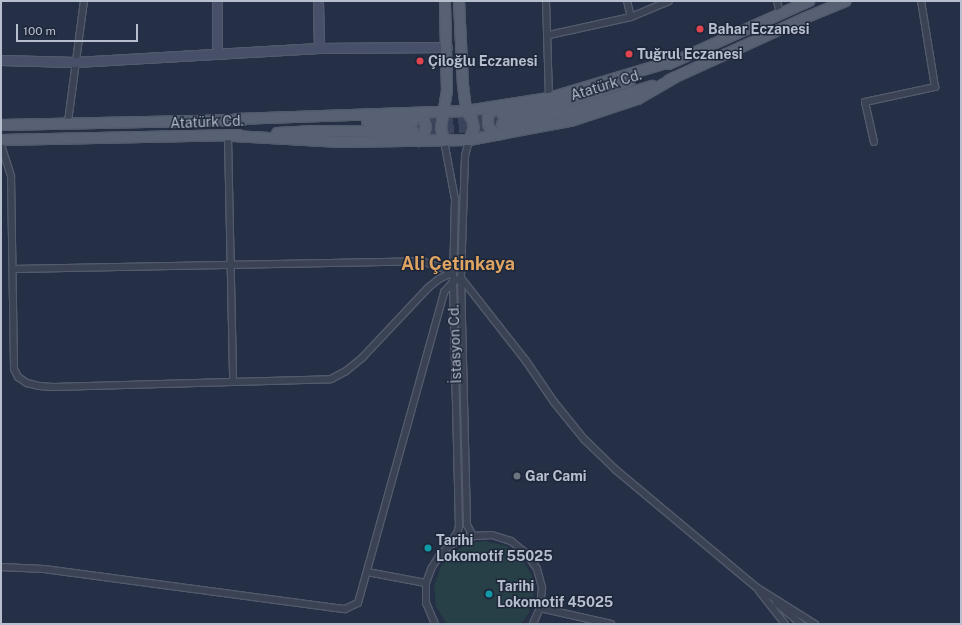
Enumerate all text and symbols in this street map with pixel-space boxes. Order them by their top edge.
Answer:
scale bar [18,16,140,42]
place label: Bahar Eczanesi [708,21,809,37]
text: 100 m [23,24,56,38]
marker: Bahar Eczanesi [695,24,705,34]
place label: Tuğrul Eczanesi [637,46,743,62]
marker: Tuğrul Eczanesi [624,49,634,59]
place label: Çiloğlu Eczanesi [428,53,538,69]
marker: Çiloğlu Eczanesi [415,56,425,66]
street label: Atatürk Cd. [568,66,644,104]
street label: Atatürk Cd. [170,112,244,132]
district label: Ali Çetinkaya [401,253,515,275]
street label: İstasyon Cd. [445,304,465,384]
place label: Gar Cami [525,468,587,484]
marker: Gar Cami [512,471,522,481]
place label: Tarihi Lokomotif 55025 [436,532,553,564]
marker: Tarihi Lokomotif 55025 [423,543,433,553]
place label: Tarihi Lokomotif 45025 [497,578,613,610]
marker: Tarihi Lokomotif 45025 [484,589,494,599]

